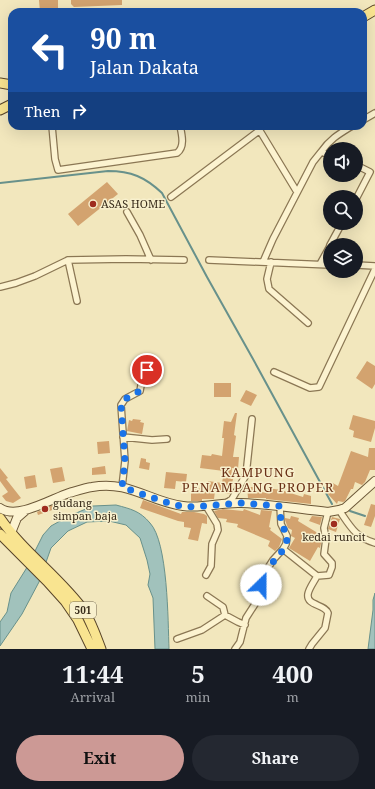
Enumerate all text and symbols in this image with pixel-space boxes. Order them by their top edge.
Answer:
text: 90 m [90,19,157,57]
icon: left [24,24,76,76]
text: Jalan Dakata [90,55,199,79]
icon: right [68,100,90,122]
text: Then [24,101,60,121]
map controls [323,142,363,278]
button: sound [323,142,363,182]
button: search [323,190,363,230]
place label: ASAS HOME [101,196,165,211]
marker: ASAS HOME [88,199,98,209]
button: layers [323,238,363,278]
pin [130,353,164,387]
icon: arrive [136,359,158,381]
district label: KAMPUNG PENAMPANG PROPER [182,463,334,496]
place label: gudang simpan baja [53,495,117,523]
marker: gudang simpan baja [40,504,50,514]
marker: kedai runcit [329,519,339,529]
place label: kedai runcit [302,529,366,544]
position arrow [240,564,282,606]
road number: 501 [70,602,96,618]
text: 11:44 [62,657,124,690]
text: 5 [191,657,205,690]
text: 400 [272,657,313,690]
text: Arrival [71,688,115,706]
text: min [185,688,210,706]
text: m [286,688,299,706]
button: Exit [16,735,184,781]
button: Share [192,735,359,781]

